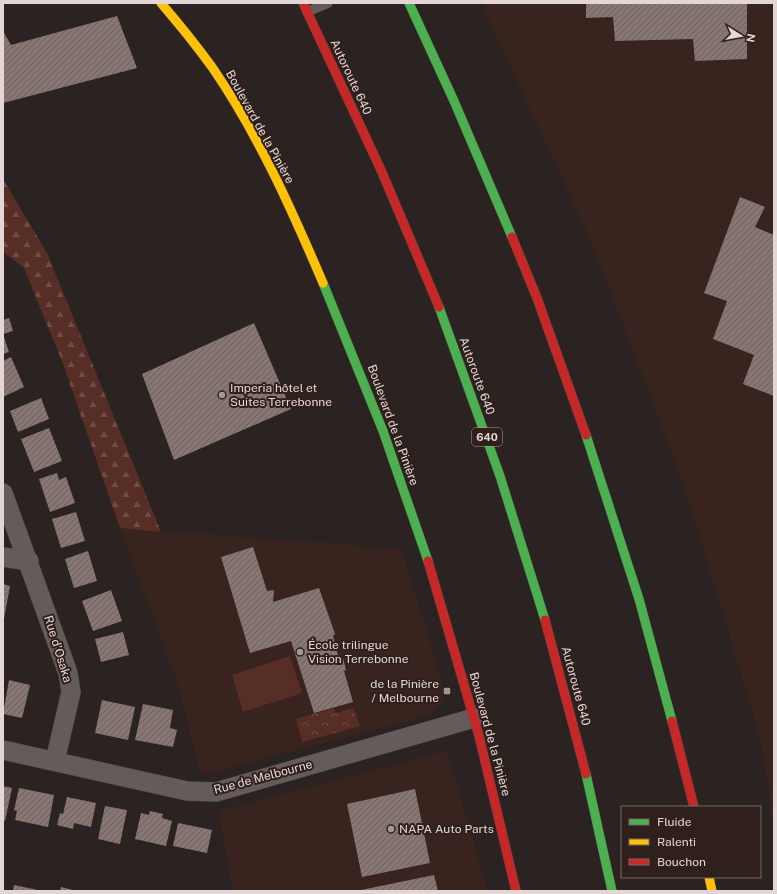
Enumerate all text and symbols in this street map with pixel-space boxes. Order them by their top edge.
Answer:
north arrow [721,16,761,56]
text: N [744,33,758,43]
street label: Autoroute 640 [327,37,375,117]
street label: Boulevard de la Pinière [223,68,297,186]
street label: Autoroute 640 [456,335,498,417]
street label: Boulevard de la Pinière [365,363,421,488]
place label: Imperia hôtel et Suites Terrebonne [230,381,332,409]
marker: Imperia hôtel et Suites Terrebonne [217,390,227,400]
road number: 640 [472,428,502,446]
street label: Rue d'Osaka [41,614,75,684]
place label: École trilingue Vision Terrebonne [308,638,409,666]
street label: Autoroute 640 [559,645,593,727]
marker: École trilingue Vision Terrebonne [295,647,305,657]
street label: Boulevard de la Pinière [467,671,513,798]
place label: de la Pinière / Melbourne [370,677,439,705]
marker: de la Pinière / Melbourne [442,686,452,696]
street label: Rue de Melbourne [212,757,314,797]
legend [621,806,761,878]
text: Fluide [657,815,692,829]
place label: NAPA Auto Parts [399,822,494,836]
marker: NAPA Auto Parts [386,824,396,834]
text: Ralenti [657,835,696,849]
text: Bouchon [657,855,706,869]

